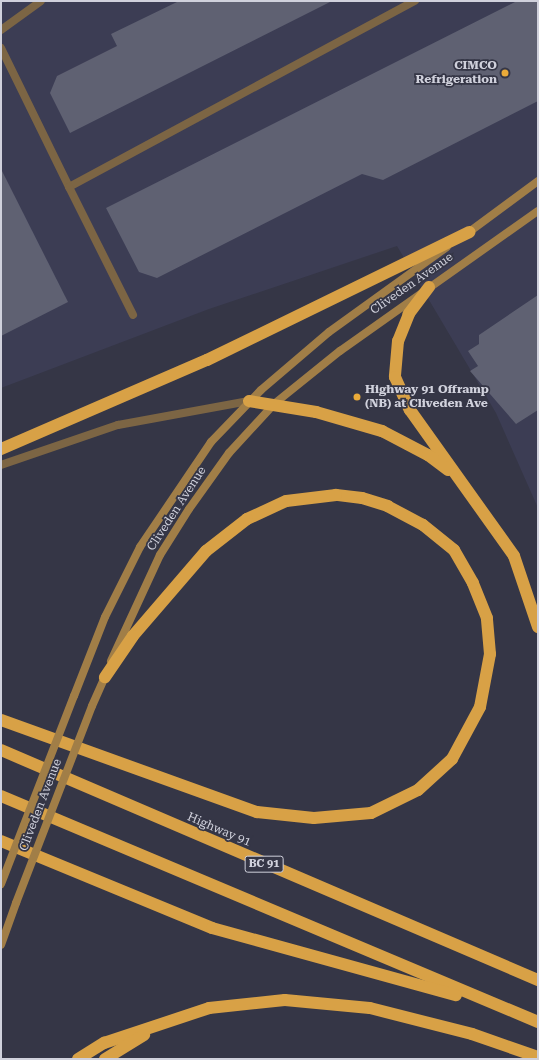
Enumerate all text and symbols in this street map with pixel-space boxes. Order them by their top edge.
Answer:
place label: CIMCO Refrigeration [416,59,497,87]
marker: CIMCO Refrigeration [500,68,510,78]
street label: Cliveden Avenue [368,250,456,318]
place label: Highway 91 Offramp (NB) at Cliveden Ave [365,383,489,411]
marker: Highway 91 Offramp (NB) at Cliveden Ave [352,392,362,402]
street label: Cliveden Avenue [144,464,210,554]
street label: Cliveden Avenue [17,757,65,853]
street label: Highway 91 [185,810,253,850]
road number: BC 91 [244,855,284,873]

